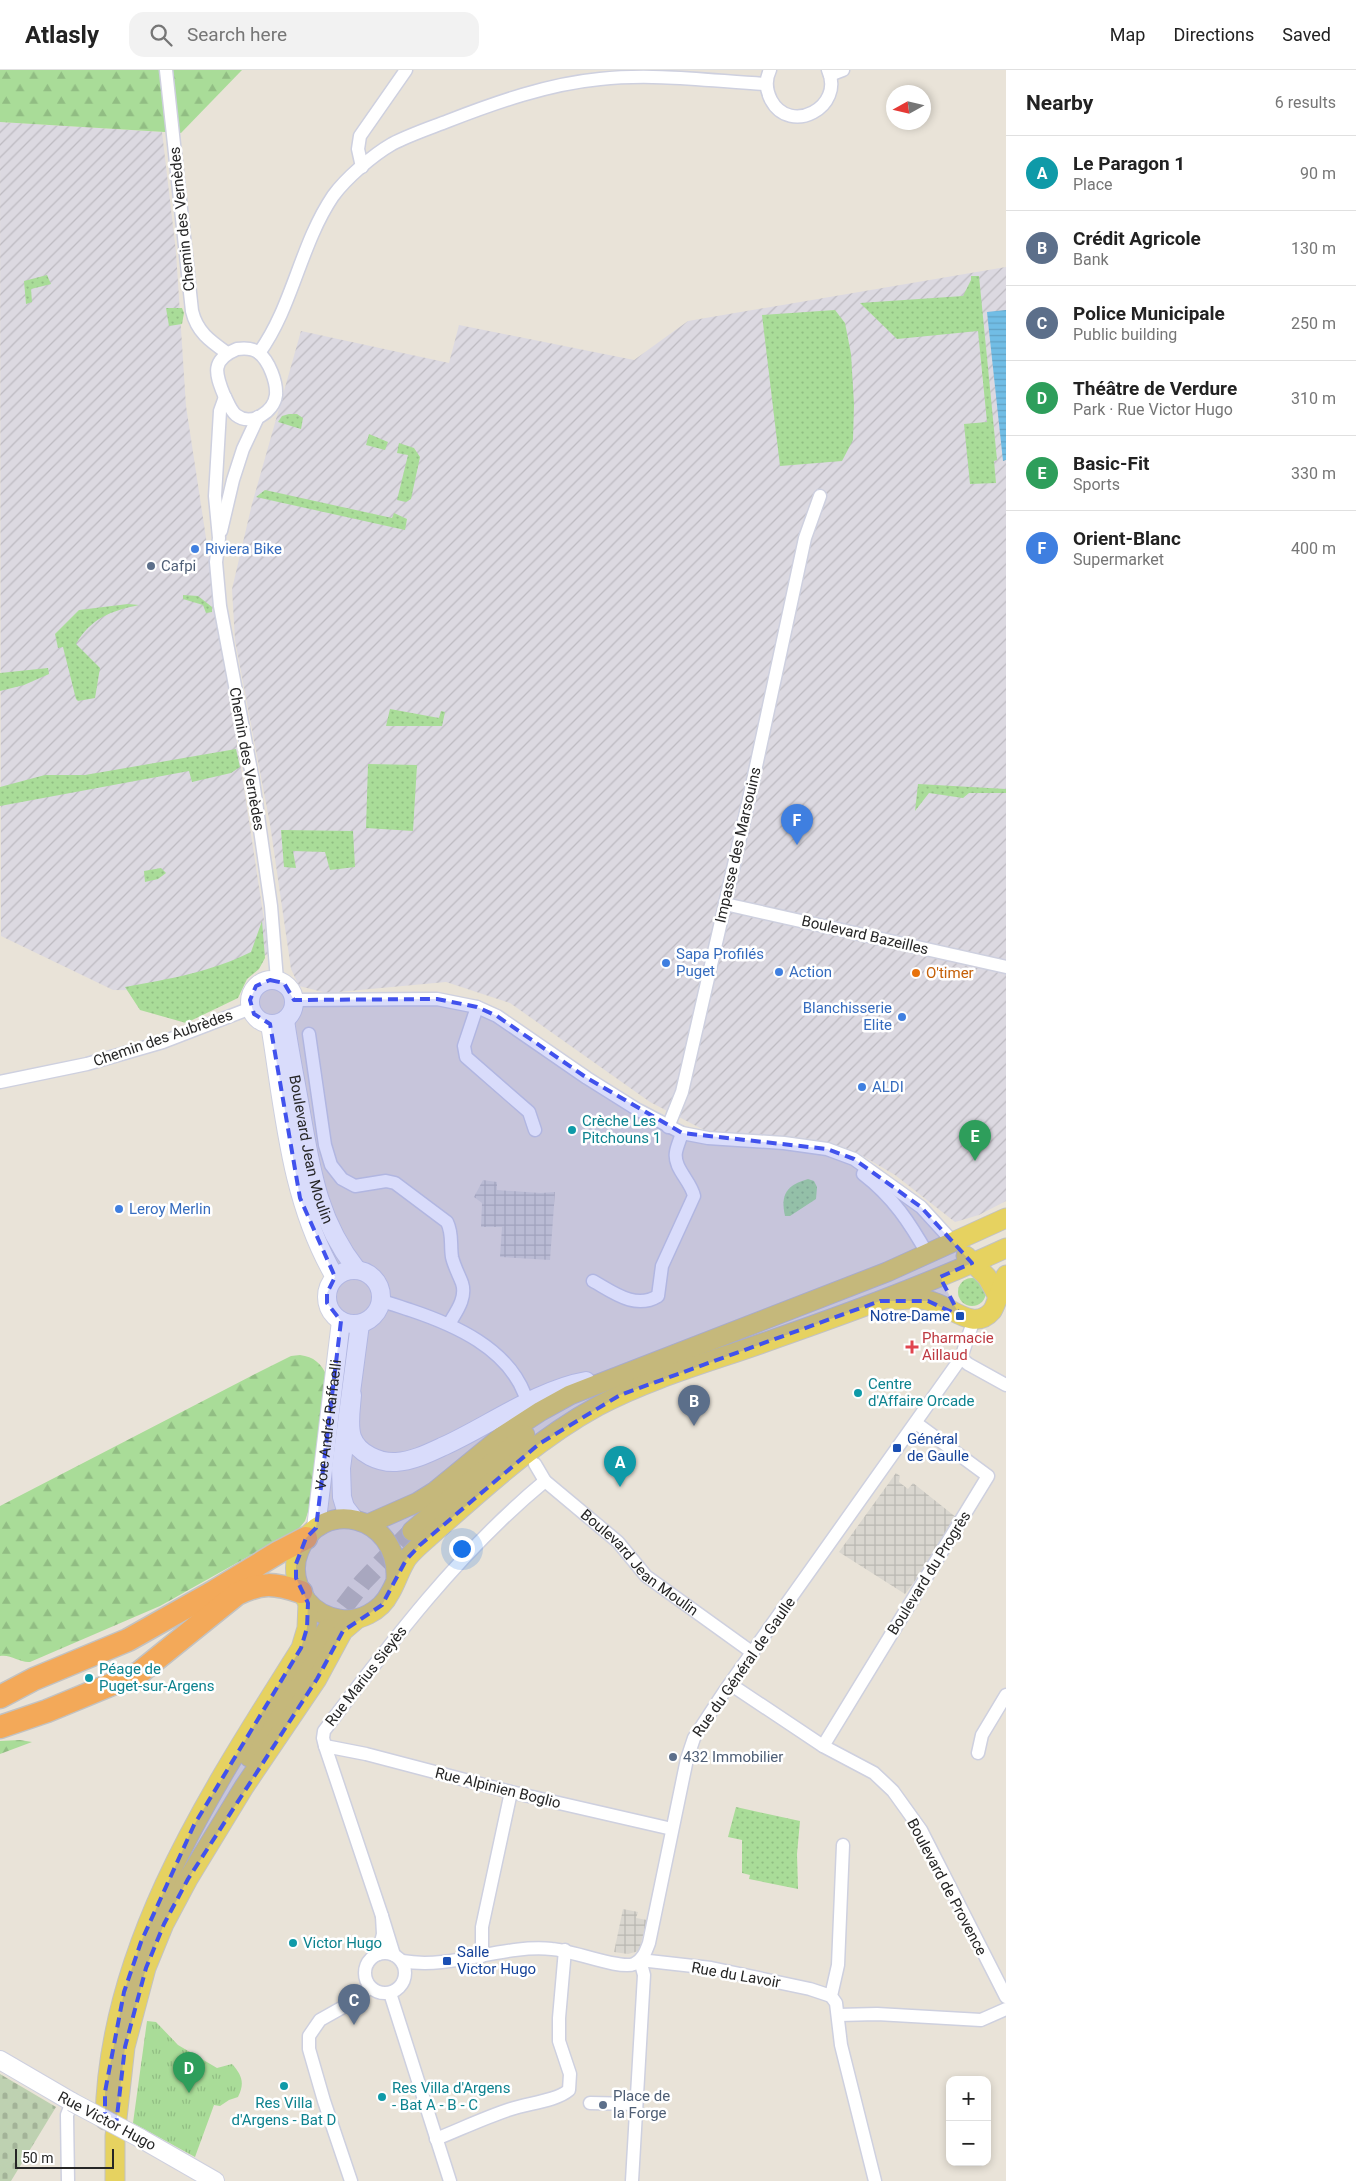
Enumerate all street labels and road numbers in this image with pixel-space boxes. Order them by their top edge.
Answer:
street label: Chemin des Vernèdes [165,146,199,292]
street label: Chemin des Vernèdes [226,686,268,832]
street label: Impasse des Marsouins [711,765,765,925]
street label: Boulevard Bazeilles [800,912,930,958]
street label: Chemin des Aubrèdes [91,1006,235,1070]
street label: Boulevard Jean Moulin [285,1073,337,1226]
street label: Voie André Raffaelli [312,1358,345,1491]
street label: Boulevard Jean Moulin [577,1506,702,1620]
street label: Boulevard du Progrès [884,1508,974,1638]
street label: Rue du Général de Gaulle [689,1594,799,1740]
street label: Rue Marius Sieyès [321,1622,411,1730]
street label: Rue Alpinien Boglio [433,1764,563,1812]
street label: Boulevard de Provence [903,1816,991,1959]
street label: Rue du Lavoir [690,1958,782,1992]
street label: Rue Victor Hugo [55,2088,159,2154]

